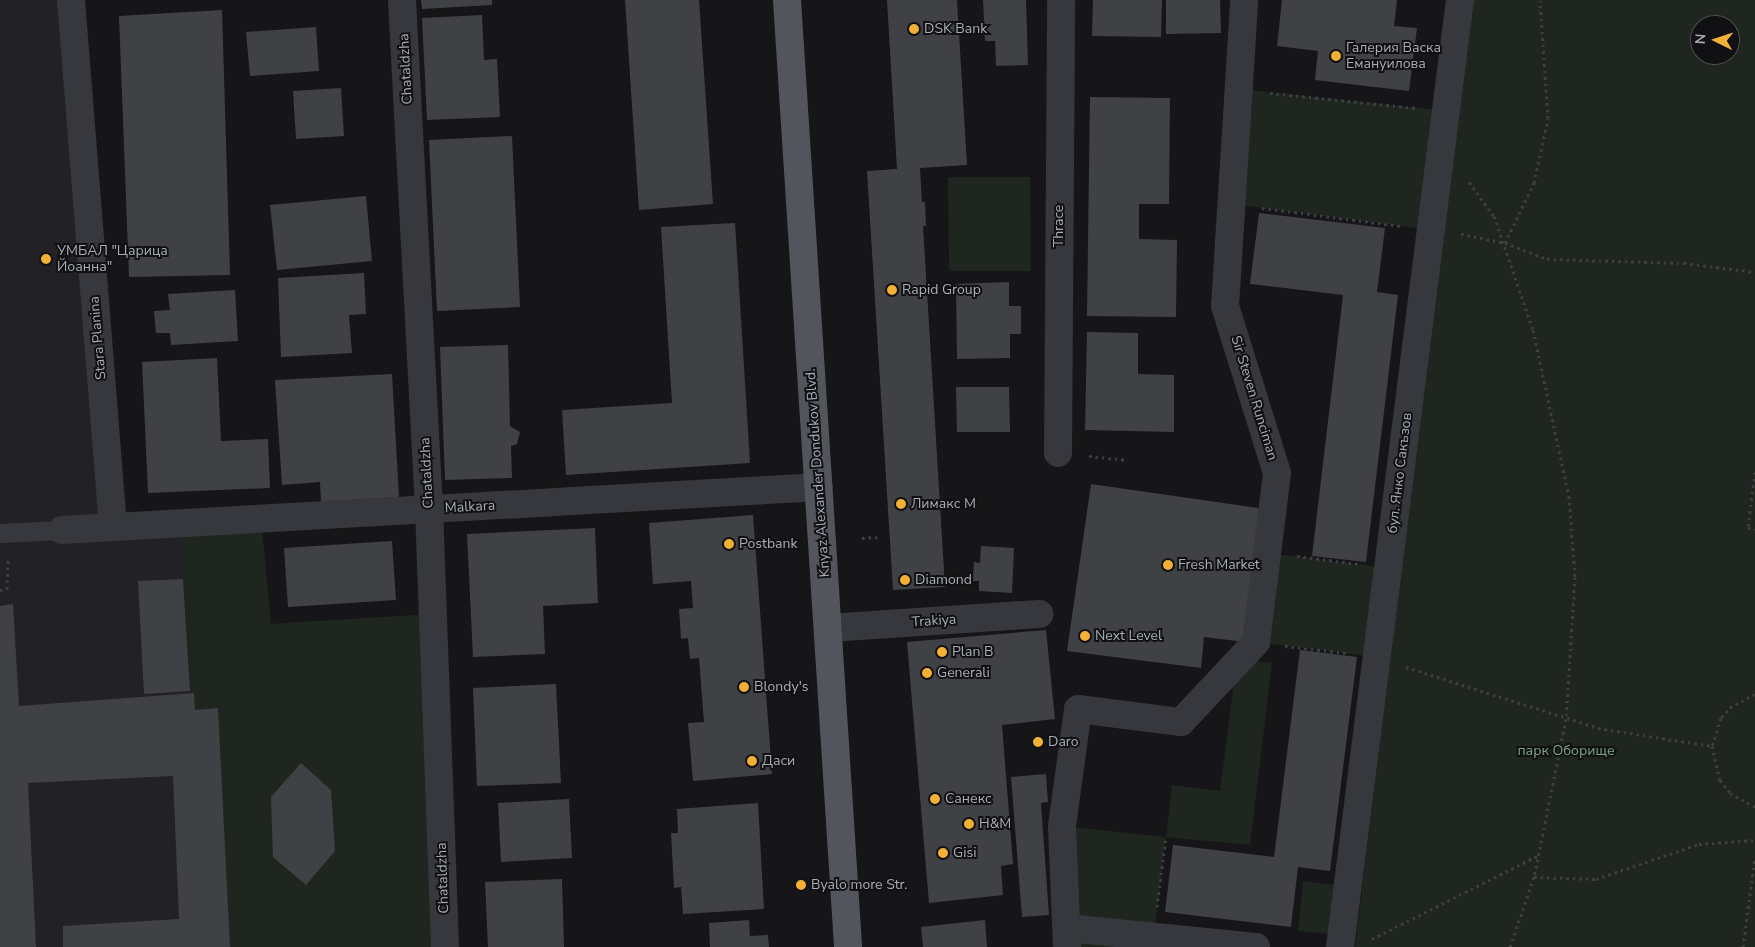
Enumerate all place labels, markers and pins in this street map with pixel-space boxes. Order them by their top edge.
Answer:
place label: DSK Bank [924,21,987,37]
marker: DSK Bank [908,23,920,35]
place label: Галерия Васка Емануилова [1346,40,1441,72]
marker: Галерия Васка Емануилова [1330,50,1342,62]
place label: УМБАЛ "Царица Йоанна" [57,243,168,276]
marker: УМБАЛ "Царица Йоанна" [39,252,53,266]
place label: Rapid Group [902,282,981,298]
marker: Rapid Group [886,284,898,296]
place label: Лимакс М [911,496,976,512]
marker: Лимакс М [895,498,907,510]
place label: Postbank [739,536,797,552]
marker: Postbank [723,538,735,550]
place label: Fresh Market [1178,557,1260,573]
marker: Fresh Market [1162,559,1174,571]
place label: Diamond [915,572,972,588]
marker: Diamond [899,574,911,586]
place label: Next Level [1095,628,1162,644]
marker: Next Level [1079,630,1091,642]
place label: Plan B [952,644,993,660]
marker: Plan B [936,646,948,658]
place label: Generali [937,665,990,681]
marker: Generali [921,667,933,679]
place label: Blondy's [754,679,808,695]
marker: Blondy's [738,681,750,693]
place label: Daro [1048,734,1079,750]
marker: Daro [1032,736,1044,748]
place label: Даси [762,753,795,769]
marker: Даси [746,755,758,767]
place label: Санекс [945,791,992,807]
marker: Санекс [929,793,941,805]
place label: H&M [979,816,1011,832]
marker: H&M [963,818,975,830]
place label: Gisi [953,845,976,861]
marker: Gisi [937,847,949,859]
place label: Byalo more Str. [811,877,908,893]
marker: Byalo more Str. [795,879,807,891]

